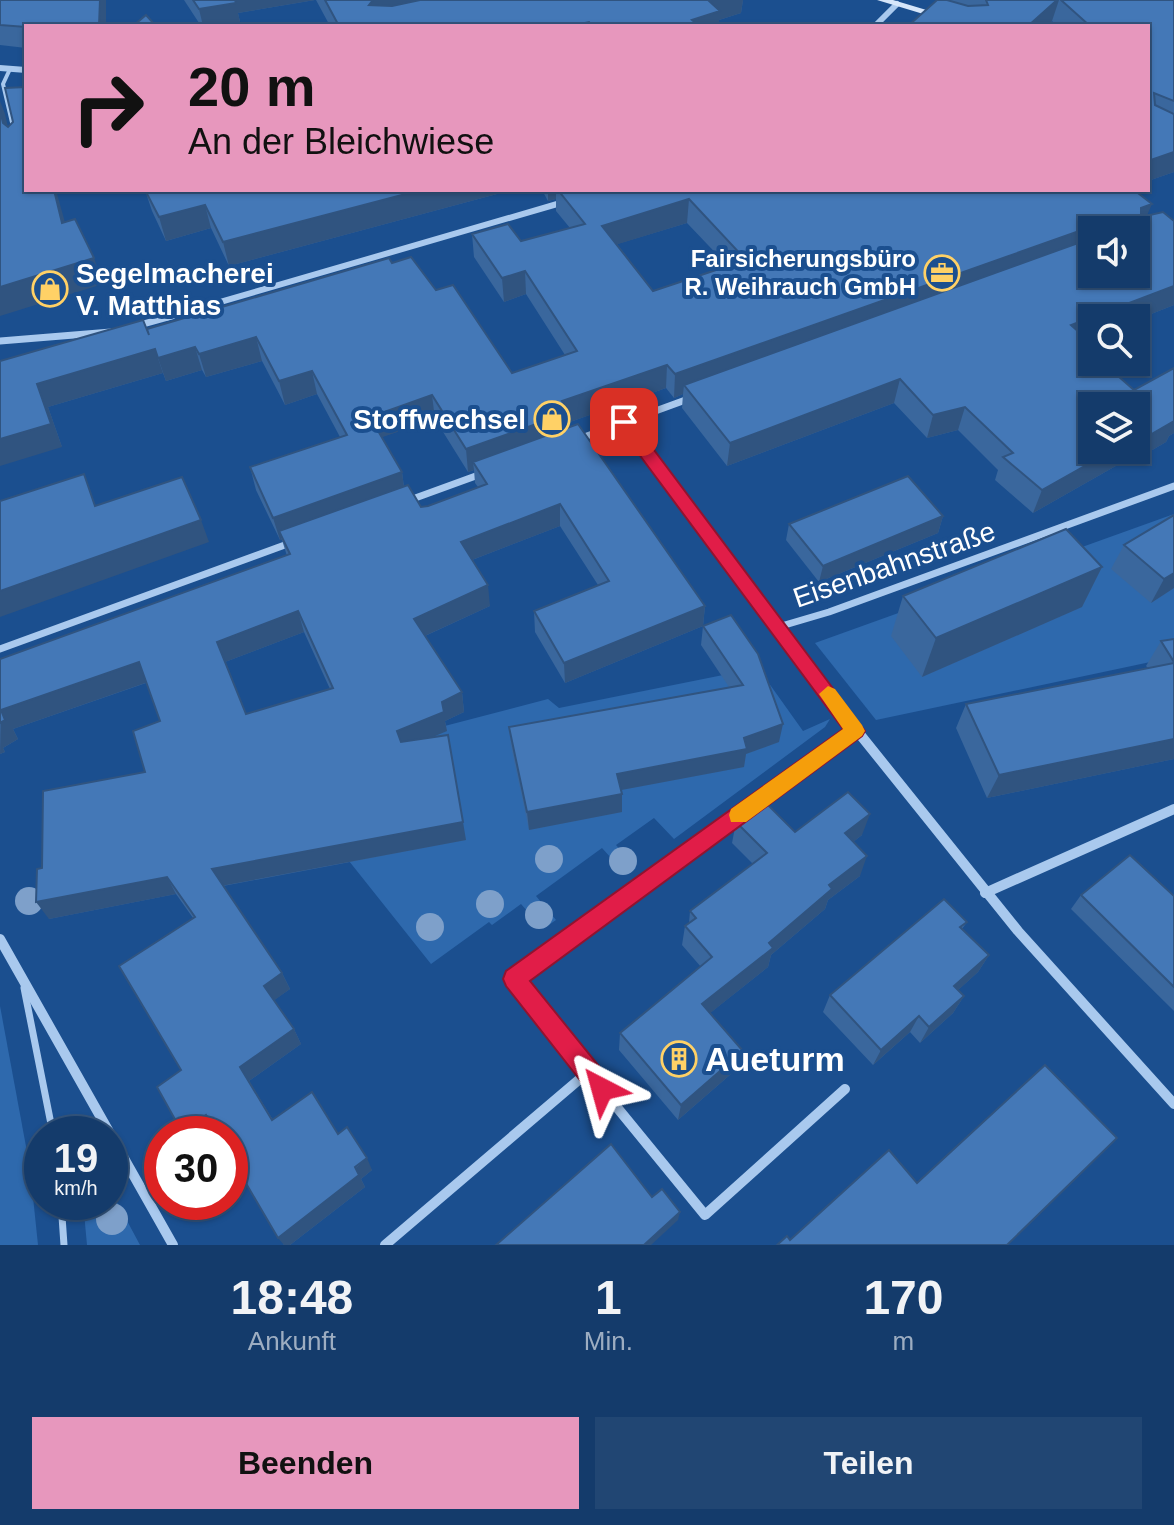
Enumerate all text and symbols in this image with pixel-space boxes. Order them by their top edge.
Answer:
text: 20 m [188,55,316,118]
icon: right [56,56,160,160]
text: An der Bleichwiese [188,121,494,162]
map controls [1078,216,1150,464]
button: sound [1078,216,1150,288]
place label: Fairsicherungsbüro R. Weihrauch GmbH [684,245,916,300]
office icon: Fairsicherungsbüro R. Weihrauch GmbH [923,254,961,292]
place label: Segelmacherei V. Matthias [76,258,274,321]
shop icon: Segelmacherei V. Matthias [31,270,69,308]
button: search [1078,304,1150,376]
pin [590,388,658,456]
button: layers [1078,392,1150,464]
shop icon: Stoffwechsel [533,400,571,438]
icon: arrive [602,400,646,444]
place label: Stoffwechsel [353,404,526,435]
street label: Eisenbahnstraße [789,515,999,614]
building icon: Aueturm [660,1040,698,1078]
place label: Aueturm [705,1040,845,1078]
position arrow [560,1047,644,1131]
speed limit sign: 30 [144,1116,248,1220]
text: 19 [54,1136,98,1180]
text: km/h [54,1177,98,1199]
text: 18:48 [231,1271,353,1324]
text: 1 [595,1271,622,1324]
text: 170 [863,1271,943,1324]
text: Ankunft [248,1326,336,1356]
text: Min. [584,1326,633,1356]
text: m [893,1326,914,1356]
button: Beenden [32,1417,579,1509]
button: Teilen [595,1417,1142,1509]

